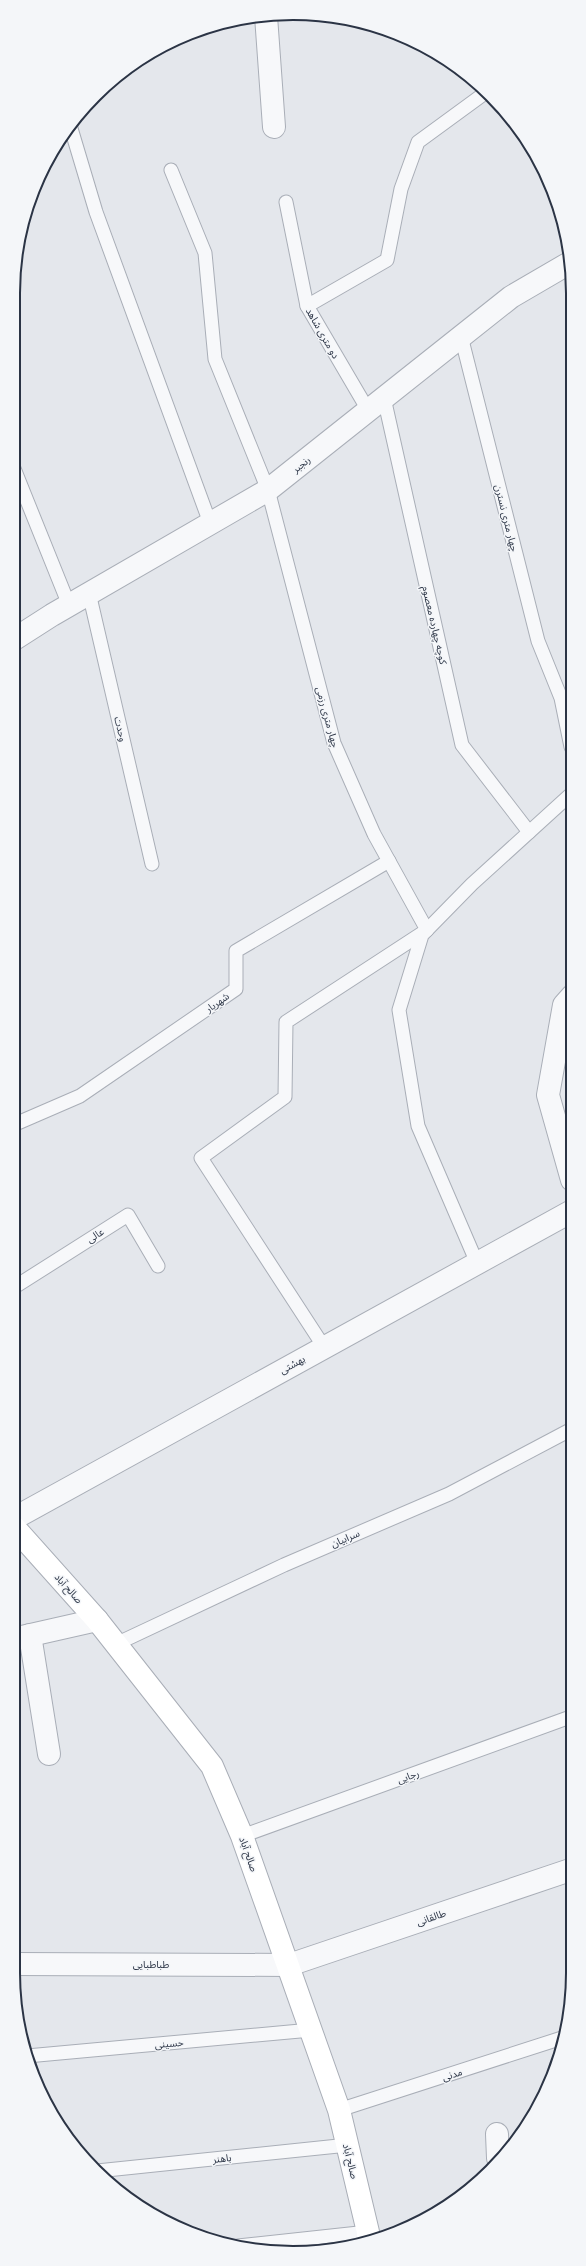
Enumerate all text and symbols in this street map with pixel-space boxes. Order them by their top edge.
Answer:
street label: دو متری شاهد [303,306,342,361]
street label: رنجبر [289,454,313,476]
street label: چهار متری نسترن [492,483,520,553]
street label: کوچه چهارده معصوم [417,585,449,667]
street label: چهار متری رزمی [313,685,341,749]
street label: وحدت [111,715,129,743]
street label: شهریار [203,990,232,1016]
street label: عالی [85,1226,106,1245]
street label: بهشتی [278,1353,307,1376]
street label: سرابیان [329,1527,362,1550]
street label: صالح آباد [51,1571,85,1607]
street label: رجایی [396,1767,421,1786]
street label: صالح آباد [235,1835,260,1874]
street label: طالقانی [415,1907,447,1928]
street label: طباطبایی [133,1959,170,1970]
street label: حسینی [154,2037,184,2050]
street label: مدنی [441,2066,464,2083]
street label: صالح آباد [339,2142,360,2181]
street label: باهنر [211,2152,232,2166]

